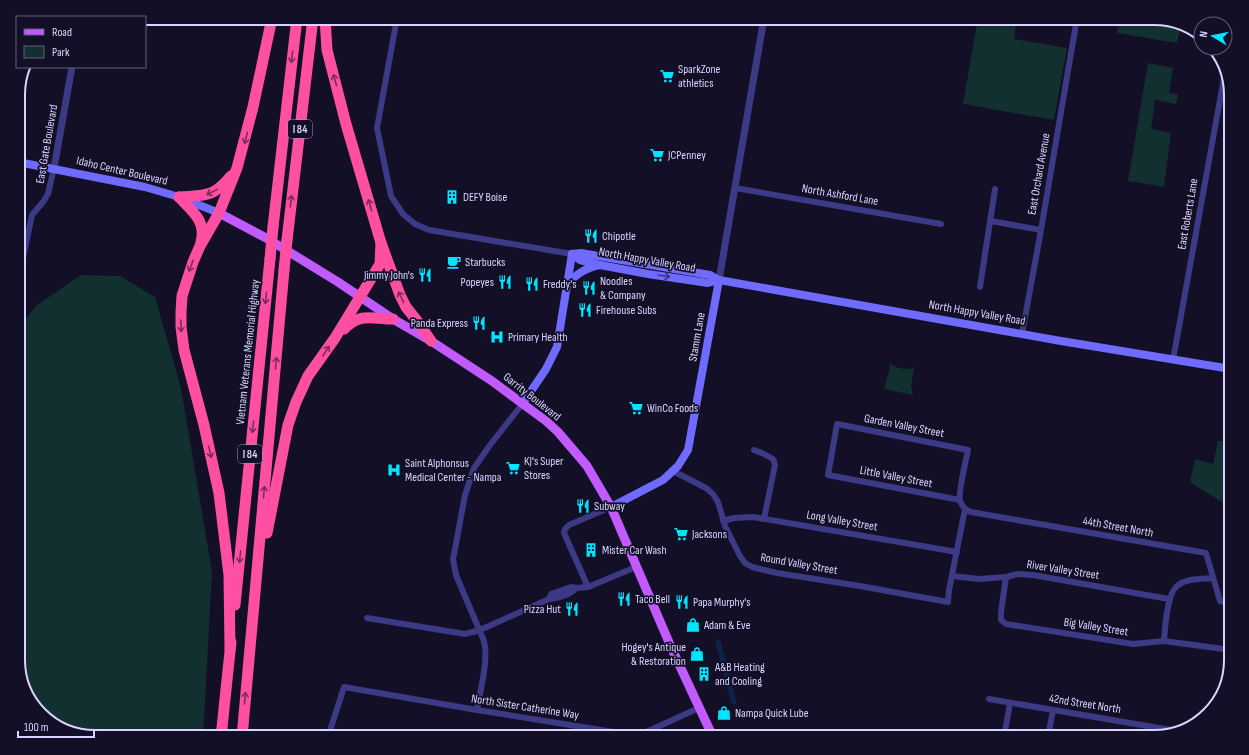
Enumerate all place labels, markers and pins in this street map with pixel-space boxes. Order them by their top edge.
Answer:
place label: SparkZone athletics [678,62,721,91]
supermarket icon: SparkZone athletics [659,68,675,84]
supermarket icon: JCPenney [649,147,665,163]
place label: JCPenney [667,148,706,163]
building icon: DEFY Boise [444,189,460,205]
place label: DEFY Boise [463,190,507,205]
restaurant icon: Chipotle [583,228,599,244]
place label: Chipotle [602,229,636,244]
cafe icon: Starbucks [446,254,462,270]
place label: Starbucks [465,255,505,270]
restaurant icon: Jimmy John's [417,267,433,283]
place label: Jimmy John's [363,268,414,283]
restaurant icon: Popeyes [497,274,513,290]
place label: Noodles & Company [600,274,646,303]
place label: Popeyes [461,275,494,290]
restaurant icon: Freddy's [524,276,540,292]
place label: Freddy's [543,277,576,292]
restaurant icon: Noodles & Company [581,280,597,296]
restaurant icon: Firehouse Subs [577,302,593,318]
place label: Firehouse Subs [596,303,657,318]
restaurant icon: Panda Express [471,315,487,331]
place label: Panda Express [411,316,468,331]
hospital icon: Primary Health [489,329,505,345]
place label: Primary Health [508,330,568,345]
supermarket icon: WinCo Foods [628,400,644,416]
place label: WinCo Foods [647,401,698,416]
place label: KJ's Super Stores [524,454,564,483]
place label: Saint Alphonsus Medical Center - Nampa [405,456,502,485]
supermarket icon: KJ's Super Stores [505,460,521,476]
hospital icon: Saint Alphonsus Medical Center - Nampa [386,462,402,478]
restaurant icon: Subway [575,498,591,514]
place label: Subway [594,499,625,514]
supermarket icon: Jacksons [673,526,689,542]
place label: Jacksons [691,527,727,542]
building icon: Mister Car Wash [583,542,599,558]
place label: Mister Car Wash [602,543,667,558]
restaurant icon: Taco Bell [616,591,632,607]
place label: Taco Bell [635,592,670,607]
restaurant icon: Papa Murphy's [674,594,690,610]
place label: Papa Murphy's [693,595,751,610]
restaurant icon: Pizza Hut [564,601,580,617]
place label: Pizza Hut [524,602,561,617]
shop icon: Adam & Eve [685,617,701,633]
place label: Adam & Eve [703,618,751,633]
place label: Hogey's Antique & Restoration [621,640,686,669]
shop icon: Hogey's Antique & Restoration [689,646,705,662]
place label: A&B Heating and Cooling [714,660,765,689]
building icon: A&B Heating and Cooling [696,666,712,682]
shop icon: Nampa Quick Lube [716,705,732,721]
place label: Nampa Quick Lube [735,706,809,721]

